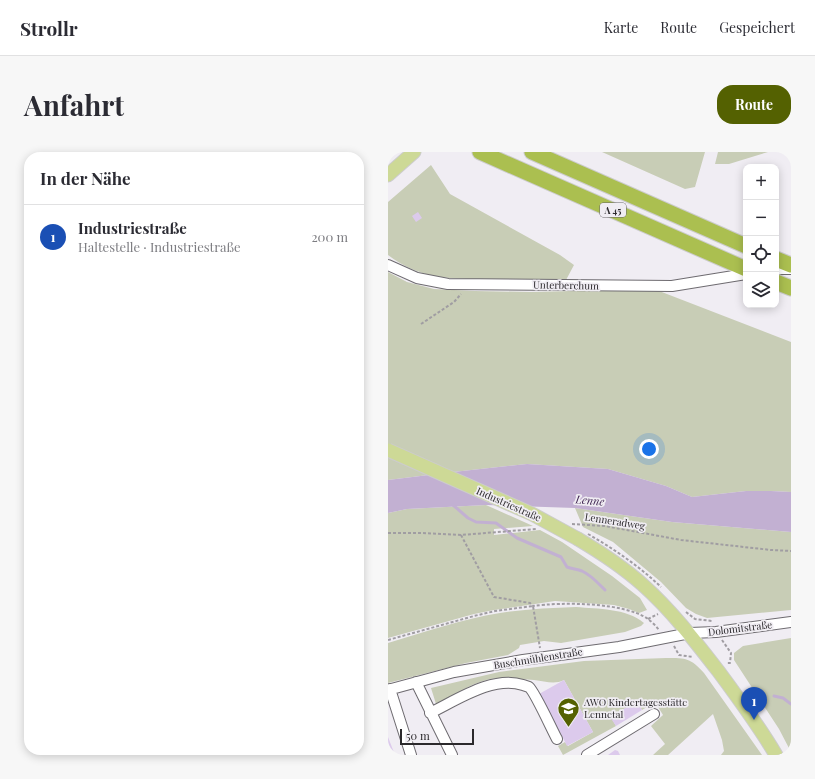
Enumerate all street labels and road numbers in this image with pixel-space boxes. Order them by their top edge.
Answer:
road number: A 45 [600,203,626,217]
street label: Unterberchum [533,277,599,293]
street label: Industriestraße [474,483,544,525]
street label: Lenneradweg [584,509,647,533]
street label: Dolomitstraße [707,617,773,639]
street label: Buschmühlenstraße [492,644,584,672]

